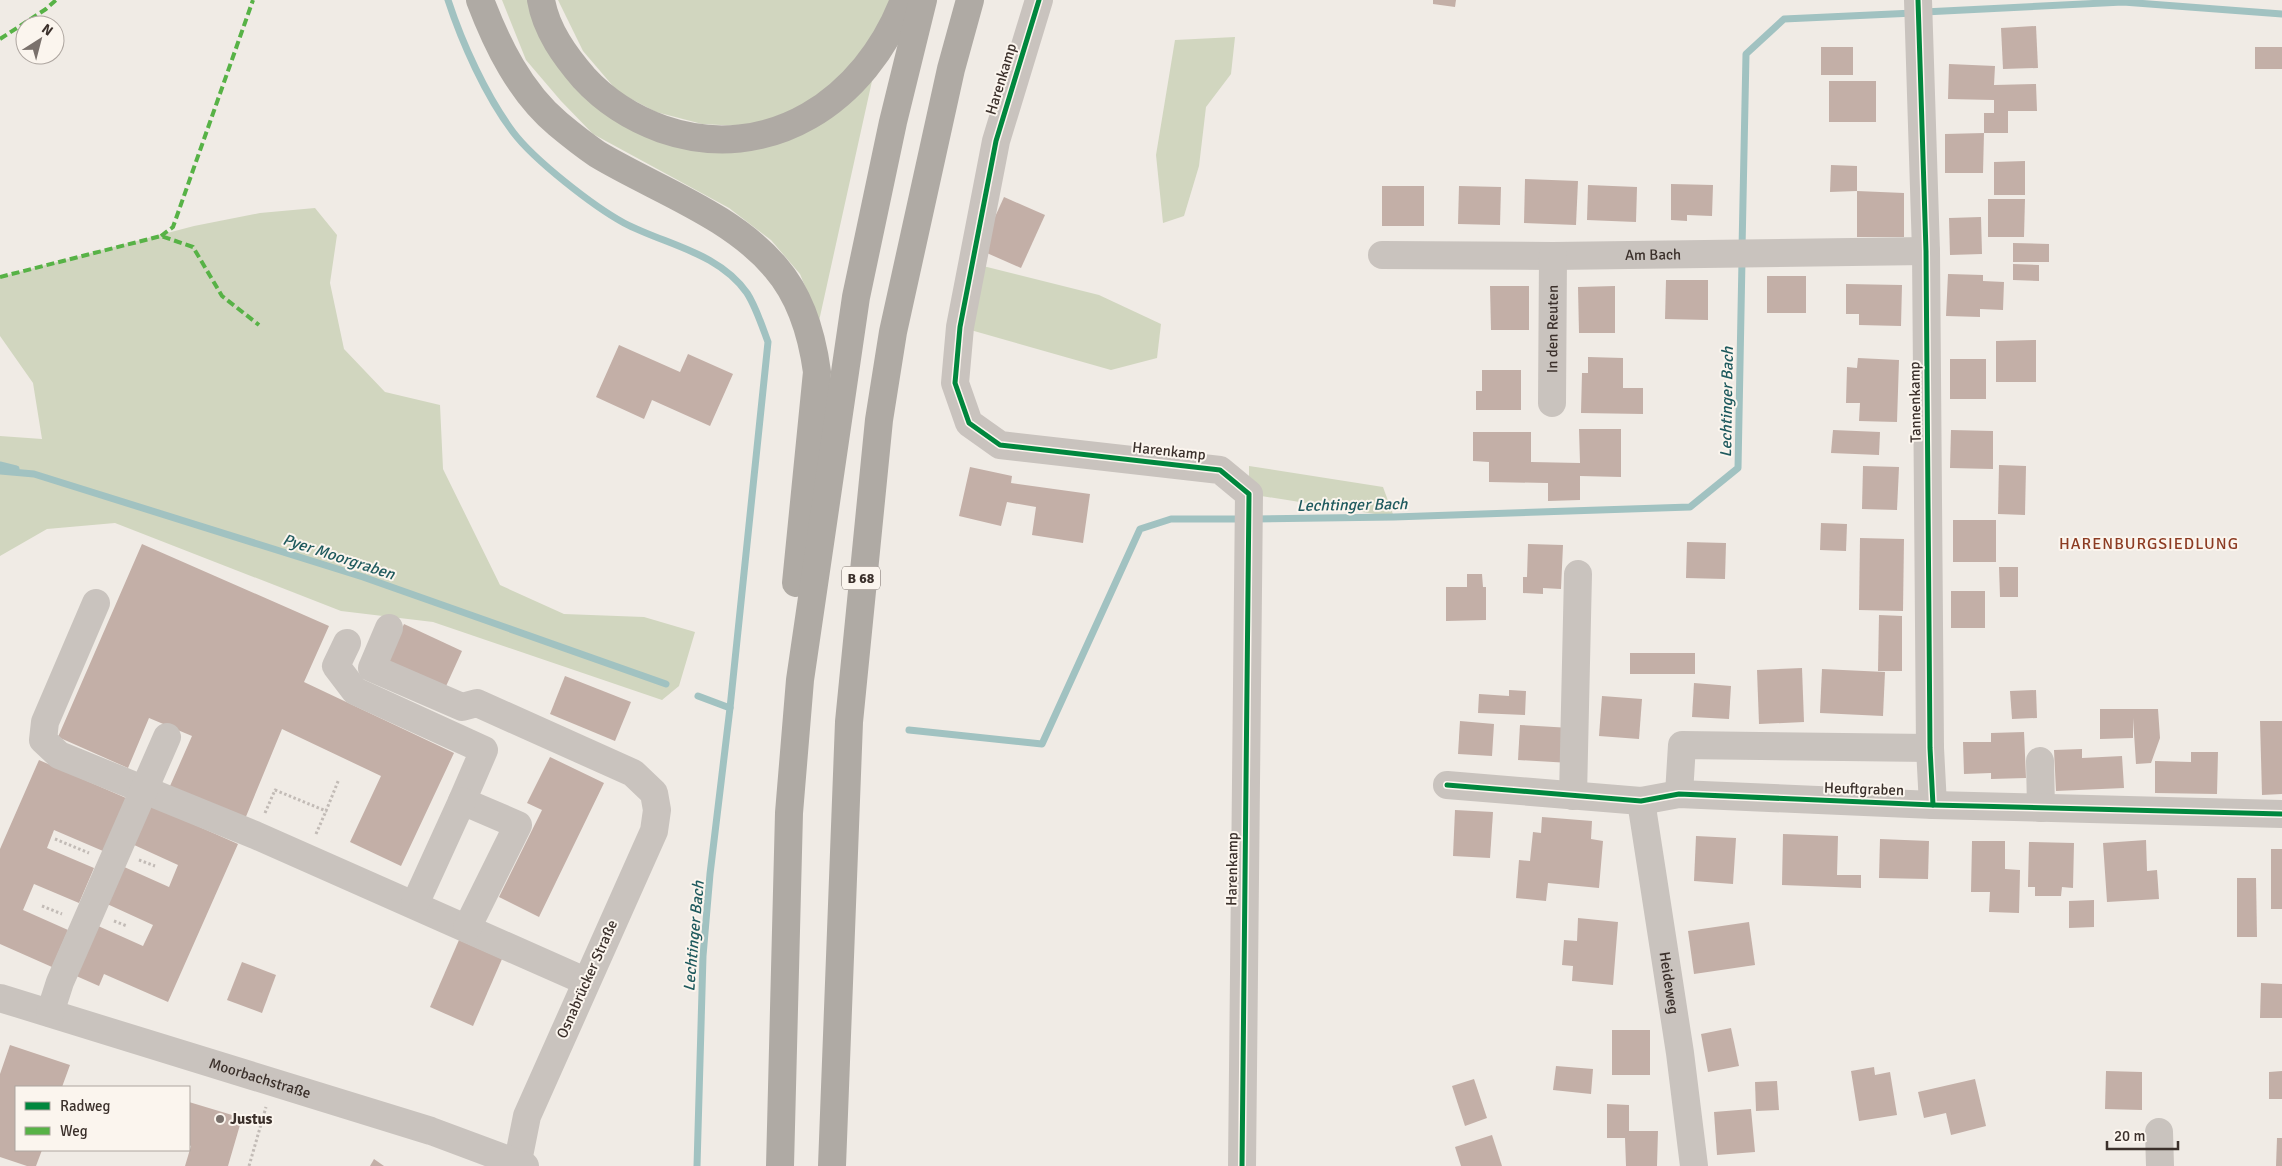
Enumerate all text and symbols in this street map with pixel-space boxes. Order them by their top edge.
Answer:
north arrow [15,15,65,65]
text: N [38,20,56,40]
street label: Harenkamp [982,41,1020,117]
street label: Am Bach [1625,245,1681,264]
street label: In den Reuten [1543,285,1562,373]
water label: Lechtinger Bach [1716,345,1738,458]
street label: Tannenkamp [1905,361,1925,443]
street label: Harenkamp [1131,438,1207,464]
water label: Lechtinger Bach [1296,494,1409,516]
water label: Pyer Moorgraben [280,529,398,585]
district label: HARENBURGSIEDLUNG [2059,534,2239,554]
road number: B 68 [842,566,880,590]
street label: Heuftgraben [1824,779,1904,799]
street label: Harenkamp [1222,832,1242,906]
water label: Lechtinger Bach [679,879,709,992]
street label: Osnabrücker Straße [553,917,621,1041]
street label: Heideweg [1655,950,1683,1015]
street label: Moorbachstraße [207,1054,313,1102]
legend [15,1086,190,1151]
text: Radweg [60,1097,111,1115]
place label: Justus [230,1110,273,1128]
marker: Justus [214,1113,226,1125]
scale bar [2107,1118,2178,1150]
text: Weg [60,1122,88,1140]
text: 20 m [2114,1127,2145,1145]

